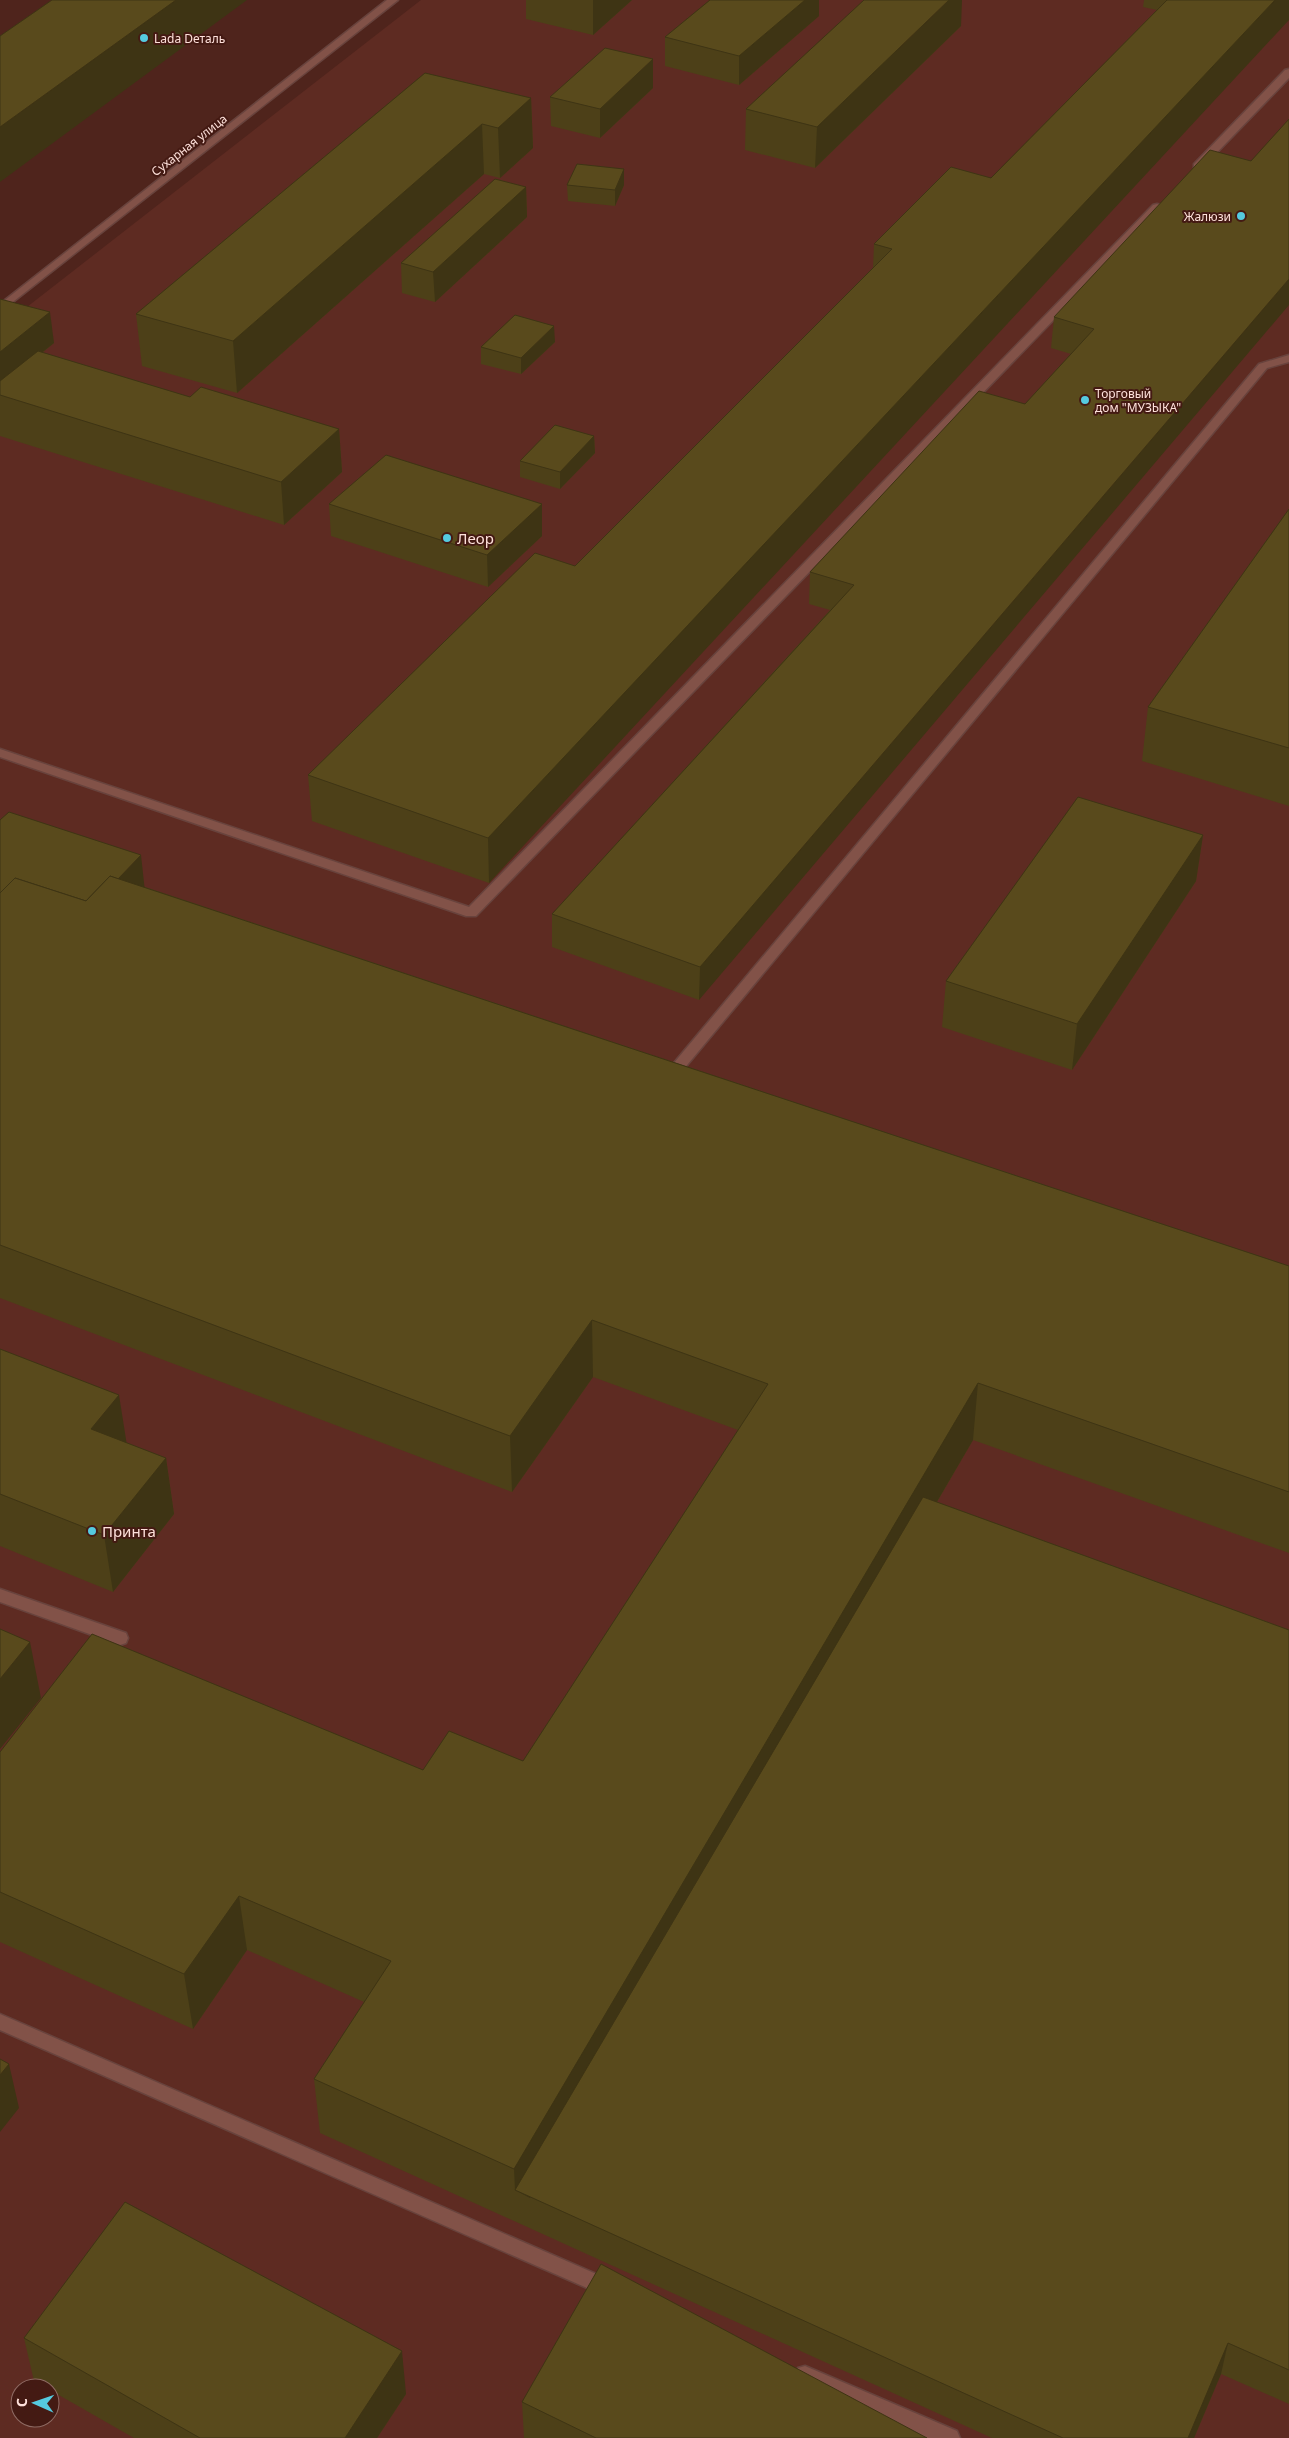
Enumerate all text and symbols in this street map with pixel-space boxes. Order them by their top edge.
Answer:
place label: Lada Dеталь [154,30,225,47]
marker: Lada Dеталь [138,32,150,44]
street label: Сухарная улица [148,110,230,180]
place label: Жалюзи [1184,208,1231,225]
marker: Жалюзи [1235,210,1247,222]
place label: Торговый дом "МУЗЫКА" [1095,385,1181,416]
marker: Торговый дом "МУЗЫКА" [1079,394,1091,406]
place label: Леор [457,528,494,548]
marker: Леор [441,532,453,544]
place label: Принта [102,1521,156,1541]
marker: Принта [86,1525,98,1537]
north arrow [10,2378,60,2428]
text: С [12,2398,31,2407]

